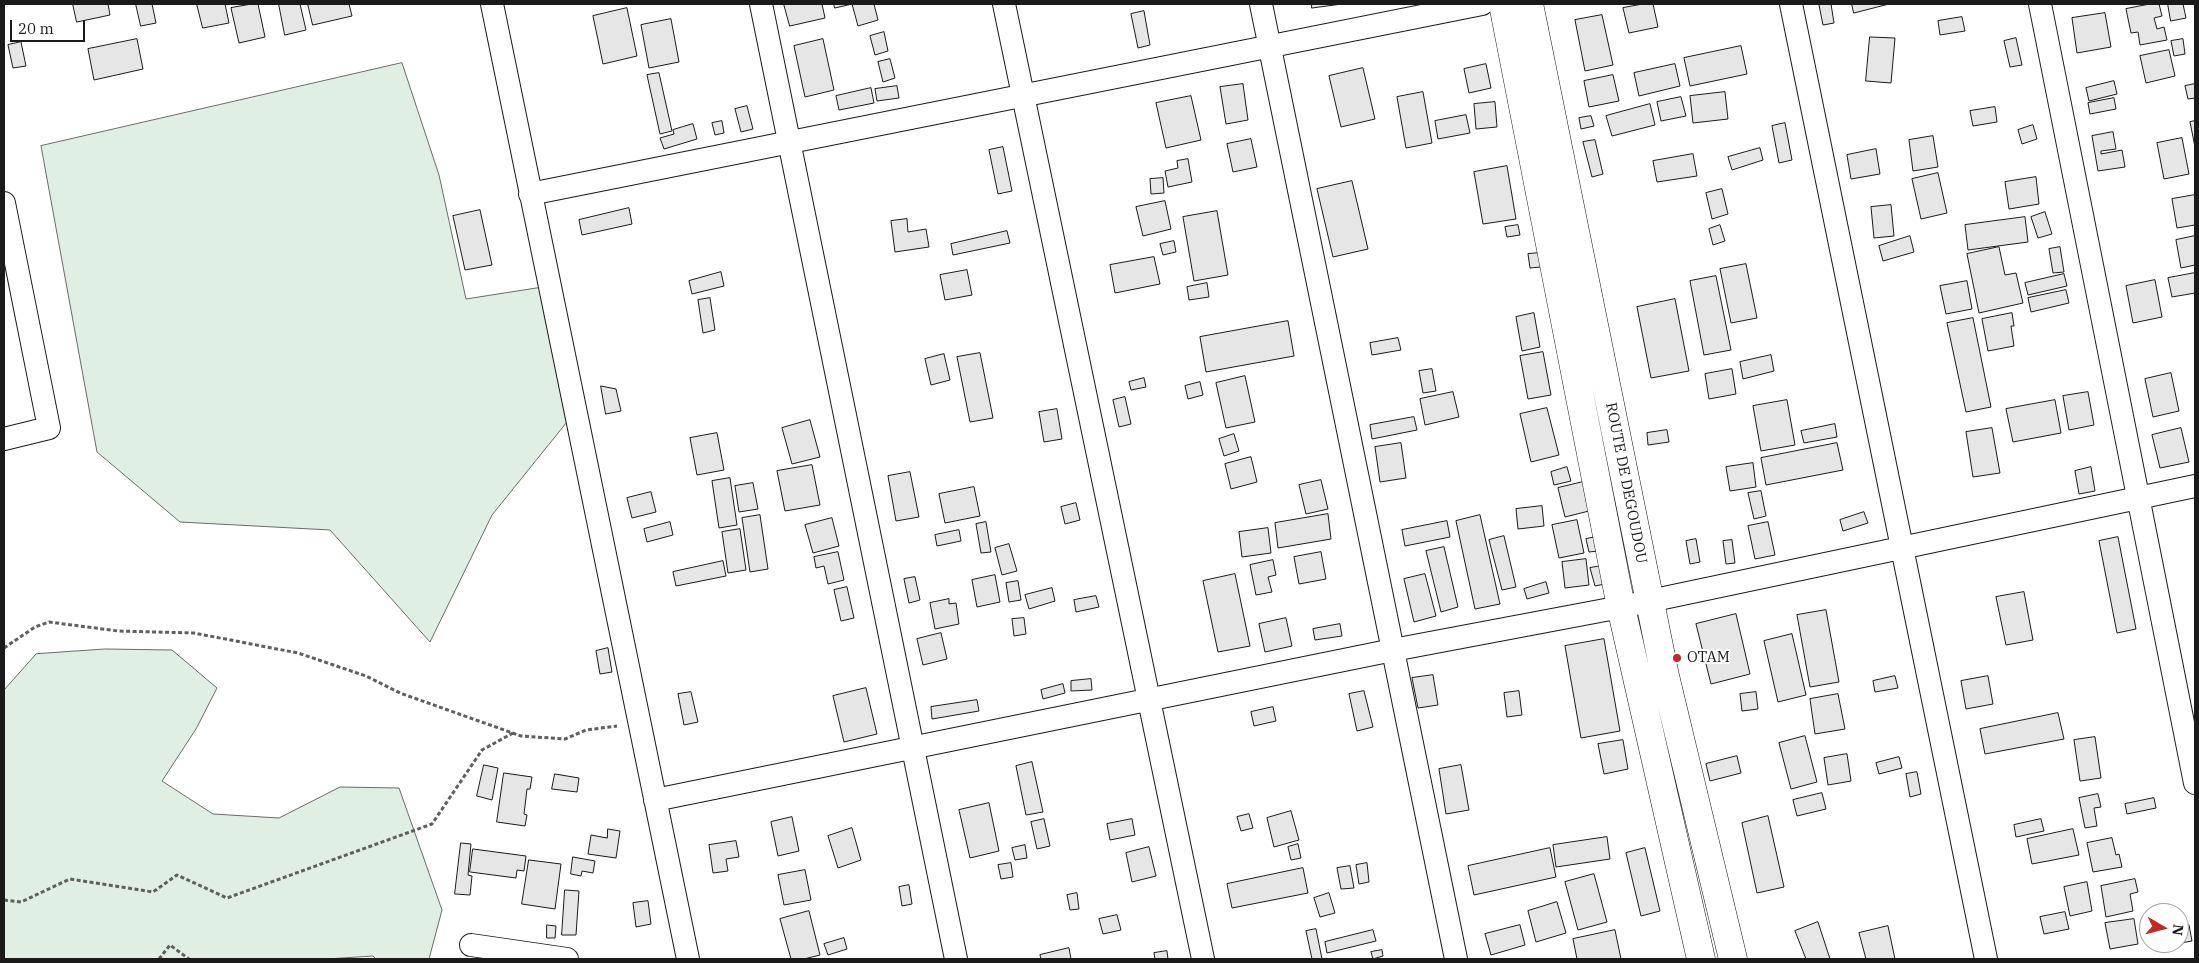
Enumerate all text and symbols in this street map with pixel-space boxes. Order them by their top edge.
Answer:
scale bar [12,10,88,42]
text: 20 m [18,19,54,38]
street label: ROUTE DE DEGOUDOU [1602,401,1650,565]
place label: OTAM [1687,649,1730,667]
marker: OTAM [1671,652,1683,664]
north arrow [2139,903,2189,953]
text: N [2168,923,2188,937]

